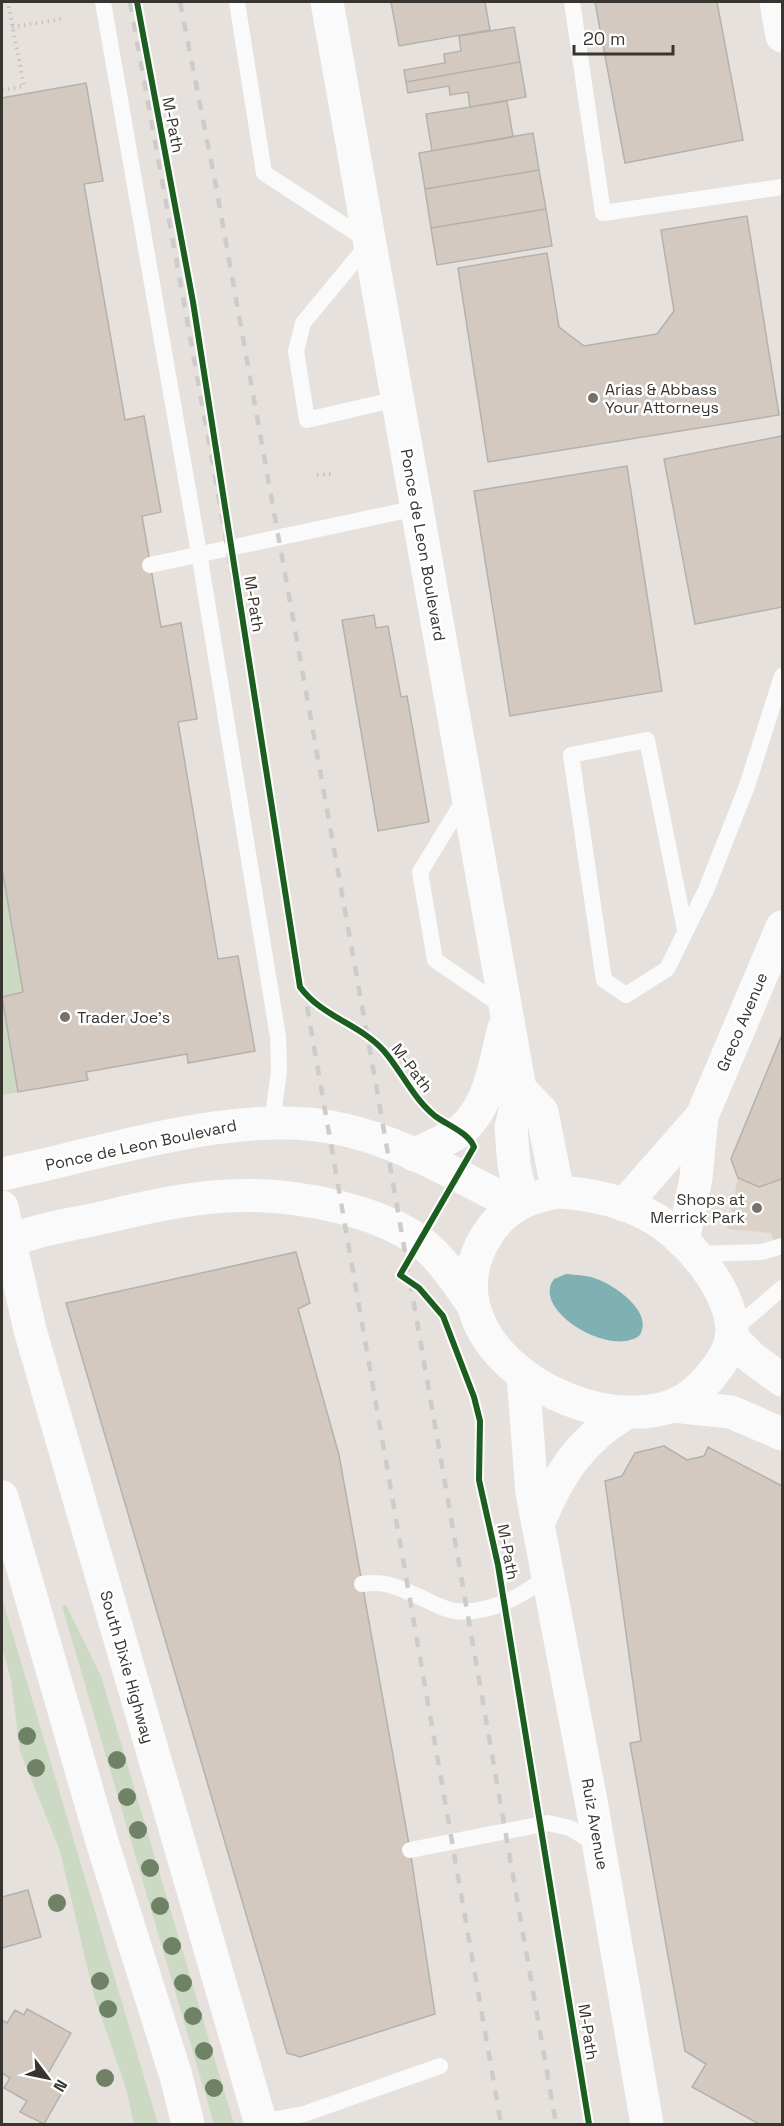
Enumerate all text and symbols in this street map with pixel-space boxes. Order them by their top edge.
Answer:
scale bar [574,18,673,56]
text: 20 m [583,27,626,50]
street label: M-Path [157,95,189,155]
place label: Arias & Abbass Your Attorneys [605,379,719,418]
marker: Arias & Abbass Your Attorneys [586,391,600,405]
street label: Ponce de Leon Boulevard [396,447,450,643]
street label: M-Path [239,574,269,634]
street label: Greco Avenue [712,969,772,1075]
place label: Trader Joe's [77,1007,170,1028]
marker: Trader Joe's [58,1010,72,1024]
street label: M-Path [387,1039,437,1097]
street label: Ponce de Leon Boulevard [43,1114,239,1176]
place label: Shops at Merrick Park [650,1189,745,1228]
marker: Shops at Merrick Park [750,1201,764,1215]
street label: M-Path [492,1522,524,1582]
street label: South Dixie Highway [95,1588,159,1746]
street label: Ruiz Avenue [577,1777,613,1871]
street label: M-Path [573,2002,603,2062]
north arrow [18,2048,78,2108]
text: N [49,2076,72,2096]

